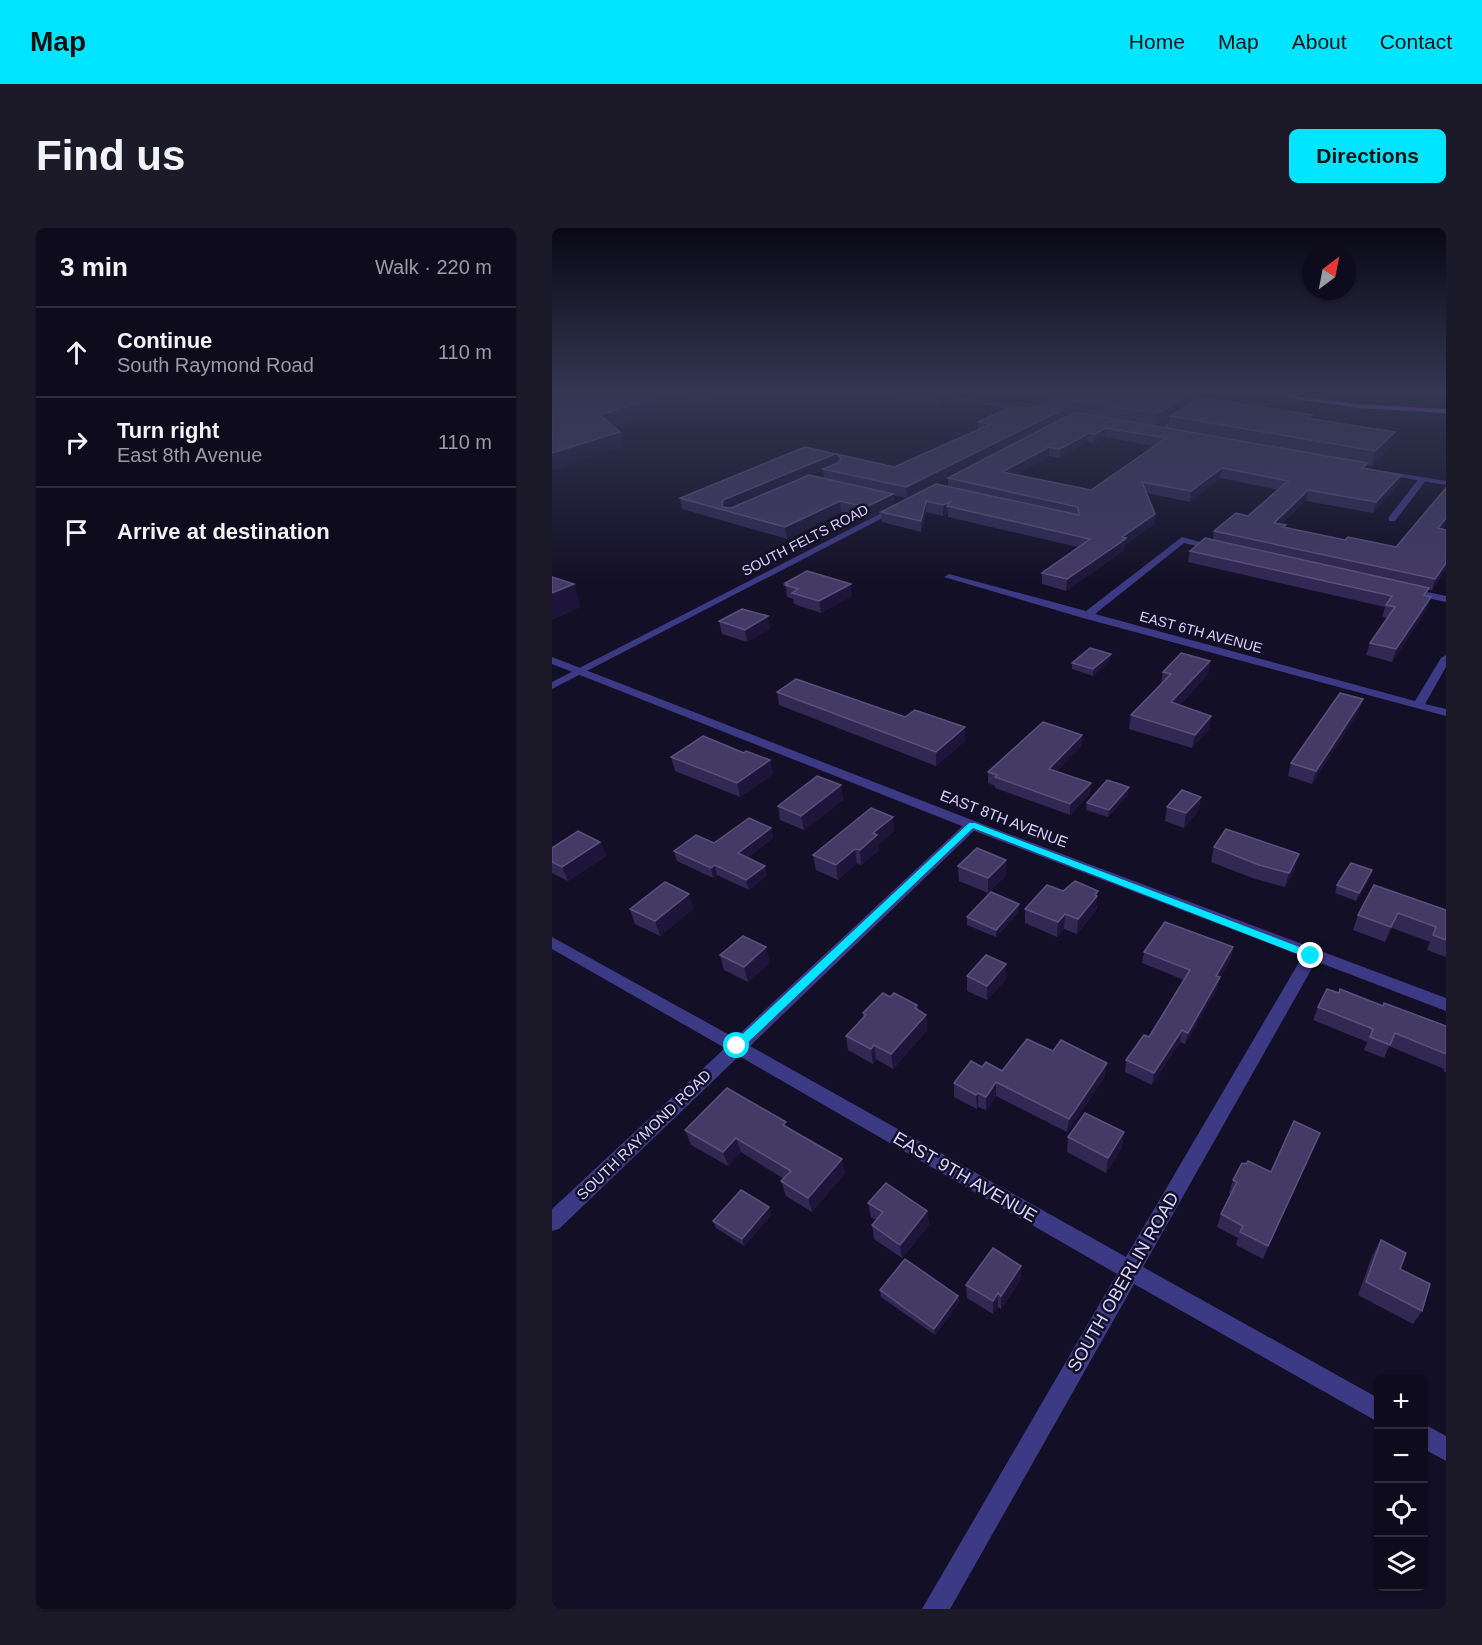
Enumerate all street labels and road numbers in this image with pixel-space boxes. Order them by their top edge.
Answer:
street label: SOUTH FELTS ROAD [739,501,871,579]
street label: EAST 6TH AVENUE [1138,608,1264,656]
street label: EAST 8TH AVENUE [938,786,1070,851]
street label: SOUTH RAYMOND ROAD [573,1066,714,1203]
street label: EAST 9TH AVENUE [890,1128,1040,1226]
street label: SOUTH OBERLIN ROAD [1063,1189,1183,1375]

